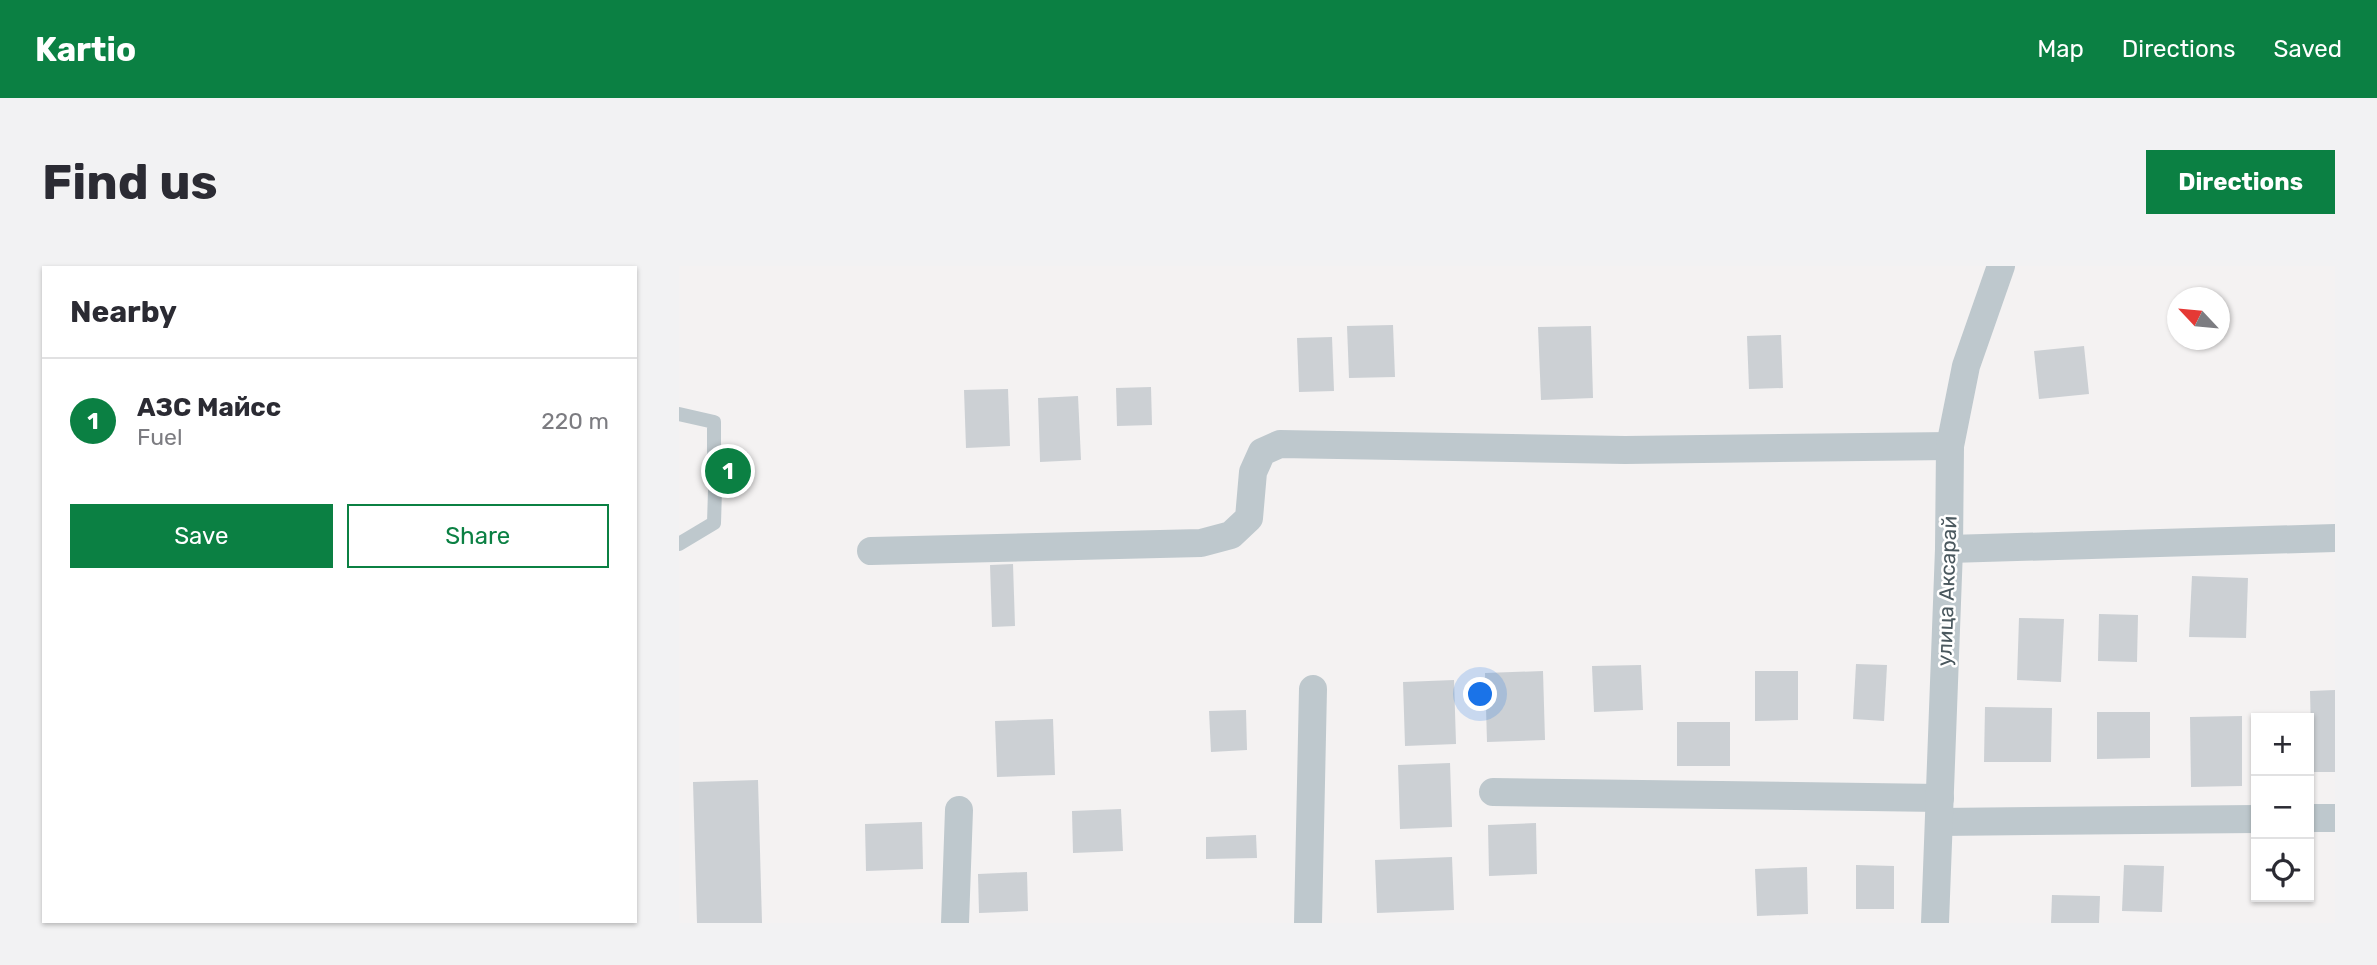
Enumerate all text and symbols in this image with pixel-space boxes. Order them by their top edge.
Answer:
text: Kartio [35,30,136,69]
text: Map [2037,35,2084,63]
text: Directions [2122,35,2235,63]
text: Saved [2273,35,2342,63]
button: Directions [2146,150,2335,214]
text: Find us [42,153,218,211]
north arrow [2167,287,2230,350]
text: Nearby [70,294,177,330]
text: АЗС Майсс [137,392,281,423]
text: 1 [87,407,99,435]
text: 220 m [541,407,609,435]
text: Fuel [137,423,183,451]
pin: 1 [705,445,751,497]
button: Save [70,504,333,568]
button: Share [347,504,609,568]
street label: улица Аксарай [1931,515,1962,667]
your location [1463,677,1497,711]
map controls [2251,713,2314,902]
button: + [2251,713,2314,776]
button: − [2251,776,2314,839]
button: locate [2251,839,2314,902]

